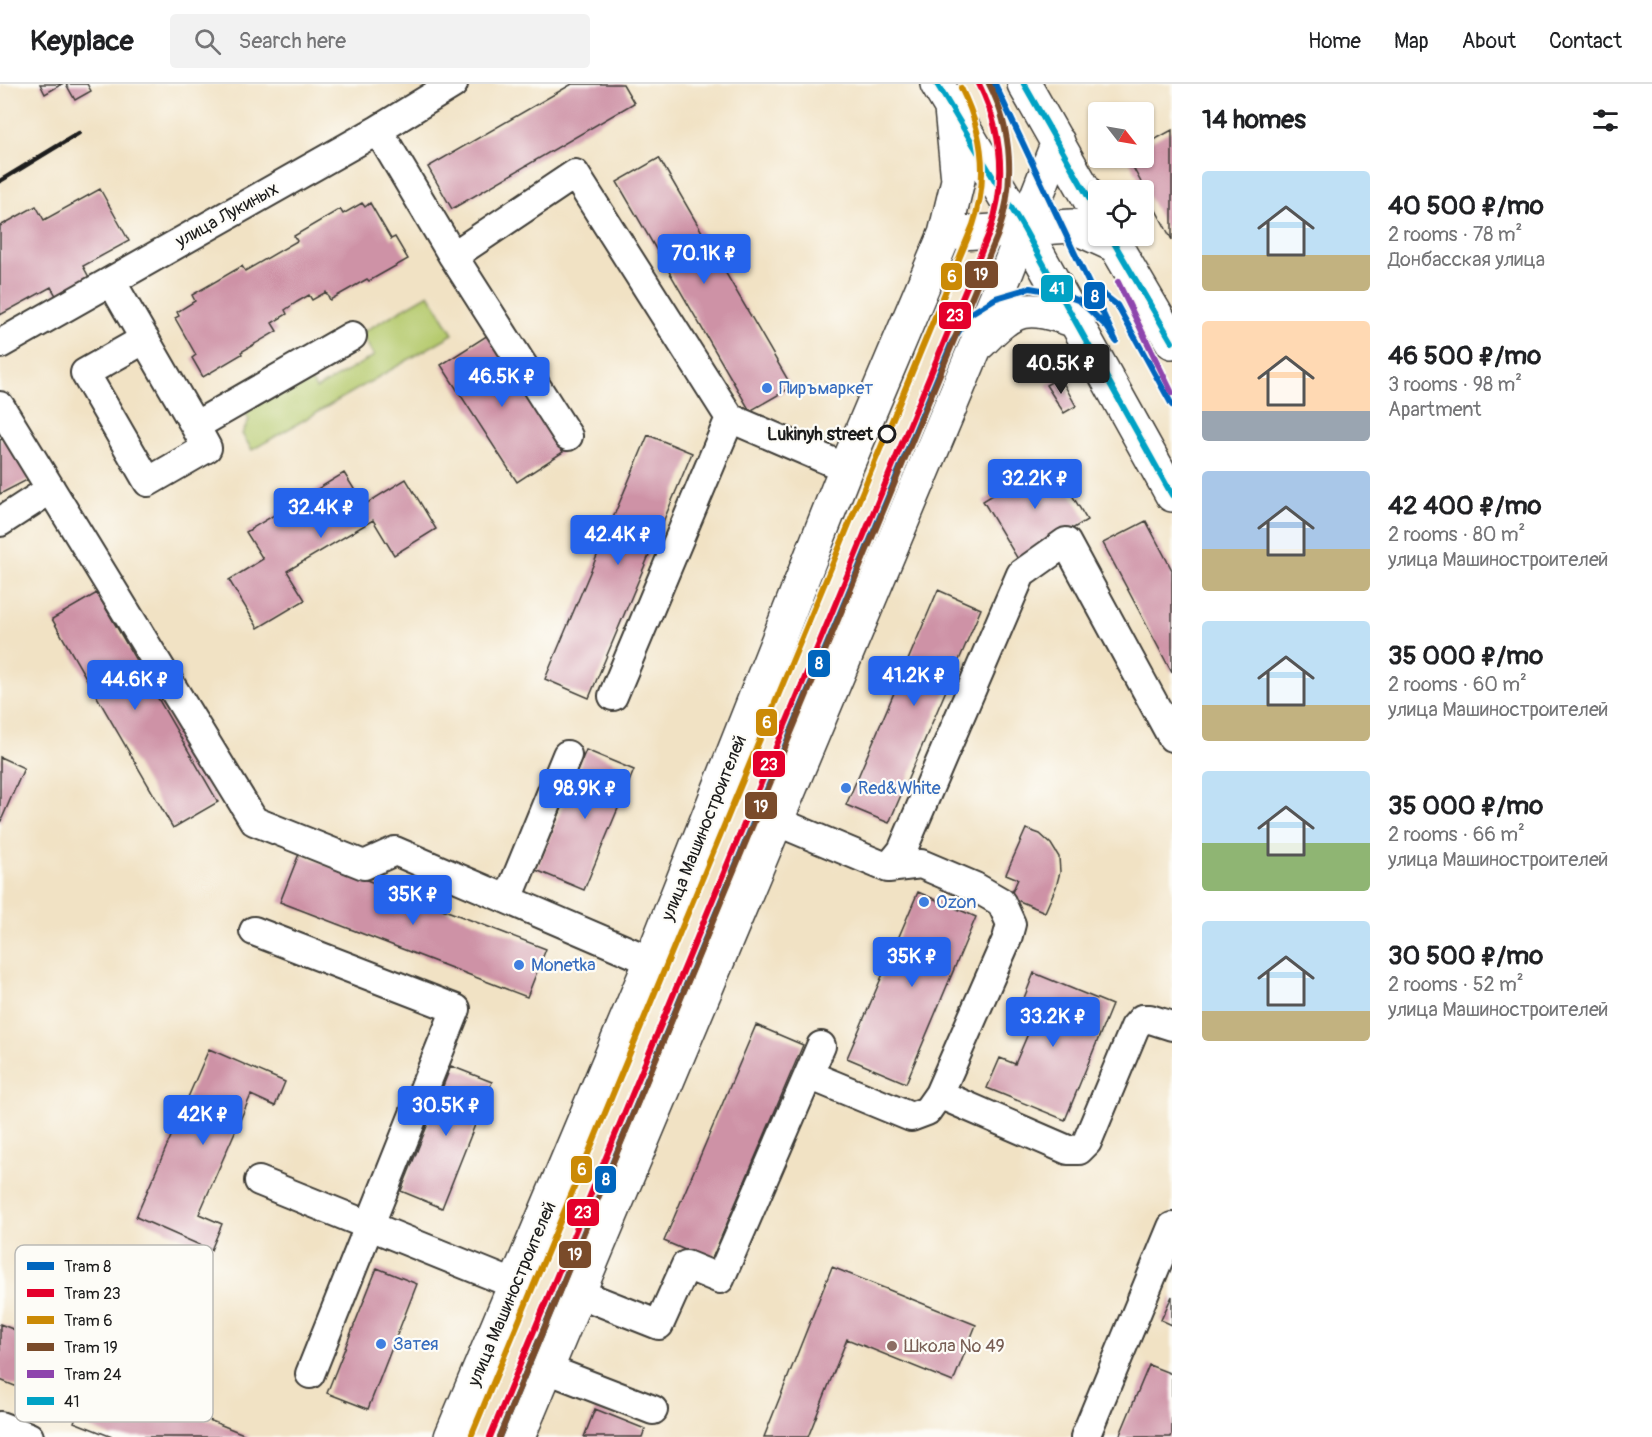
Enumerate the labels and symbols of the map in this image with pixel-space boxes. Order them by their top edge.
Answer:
north arrow [1088,102,1154,168]
street label: улица Лукиных [171,177,282,253]
pin: 70.1K ₽ [649,234,759,285]
line badge: 19 [964,260,999,289]
line badge: 6 [940,262,963,291]
text: 19 [974,265,988,285]
text: 6 [947,267,957,287]
line badge: 41 [1040,274,1074,303]
text: 41 [1049,279,1065,299]
line badge: 8 [1083,281,1106,310]
text: 8 [1091,287,1099,307]
line badge: 23 [938,301,972,330]
text: 23 [946,306,964,326]
pin: 40.5K ₽ [1006,344,1116,395]
pin: 46.5K ₽ [447,357,557,408]
place label: Пиръмаркет [779,377,873,400]
marker: Пиръмаркет [760,381,774,395]
place label: Lukinyh street [767,423,874,446]
marker: Lukinyh street [878,425,896,443]
pin: 32.2K ₽ [980,459,1090,510]
pin: 32.4K ₽ [266,488,376,539]
pin: 42.4K ₽ [563,515,673,566]
line badge: 8 [807,649,831,678]
text: 8 [815,654,823,674]
pin: 41.2K ₽ [859,656,969,707]
pin: 44.6K ₽ [80,660,190,711]
line badge: 6 [755,708,778,737]
text: 6 [762,713,772,733]
street label: улица Машиностроителей [656,732,752,925]
line badge: 23 [752,750,786,778]
text: 23 [760,755,778,775]
pin: 98.9K ₽ [530,769,640,820]
place label: Red&White [858,777,941,800]
marker: Red&White [839,781,853,795]
line badge: 19 [744,791,778,820]
text: 19 [754,797,768,817]
pin: 35K ₽ [371,875,455,926]
place label: Ozon [936,891,976,914]
marker: Ozon [917,895,931,909]
pin: 35K ₽ [870,937,954,988]
place label: Monetka [531,954,596,977]
marker: Monetka [512,958,526,972]
pin: 33.2K ₽ [998,997,1108,1048]
pin: 30.5K ₽ [391,1086,501,1137]
pin: 42K ₽ [161,1095,245,1146]
line badge: 6 [570,1155,593,1184]
text: 6 [577,1160,587,1180]
line badge: 8 [594,1165,617,1194]
text: 8 [602,1170,610,1190]
street label: улица Машиностроителей [462,1198,561,1391]
line badge: 23 [566,1198,600,1227]
text: 23 [574,1203,592,1223]
line badge: 19 [558,1240,592,1269]
legend [15,1245,213,1422]
text: 19 [568,1245,582,1265]
text: Tram 8 [64,1257,111,1277]
text: Tram 23 [64,1284,121,1304]
text: Tram 6 [64,1311,113,1331]
place label: Затея [393,1333,439,1356]
place label: Школа № 49 [904,1335,1005,1358]
marker: Затея [374,1337,388,1351]
text: Tram 19 [64,1338,118,1358]
marker: Школа № 49 [885,1339,899,1353]
text: Tram 24 [64,1365,121,1385]
text: 41 [64,1392,80,1412]

